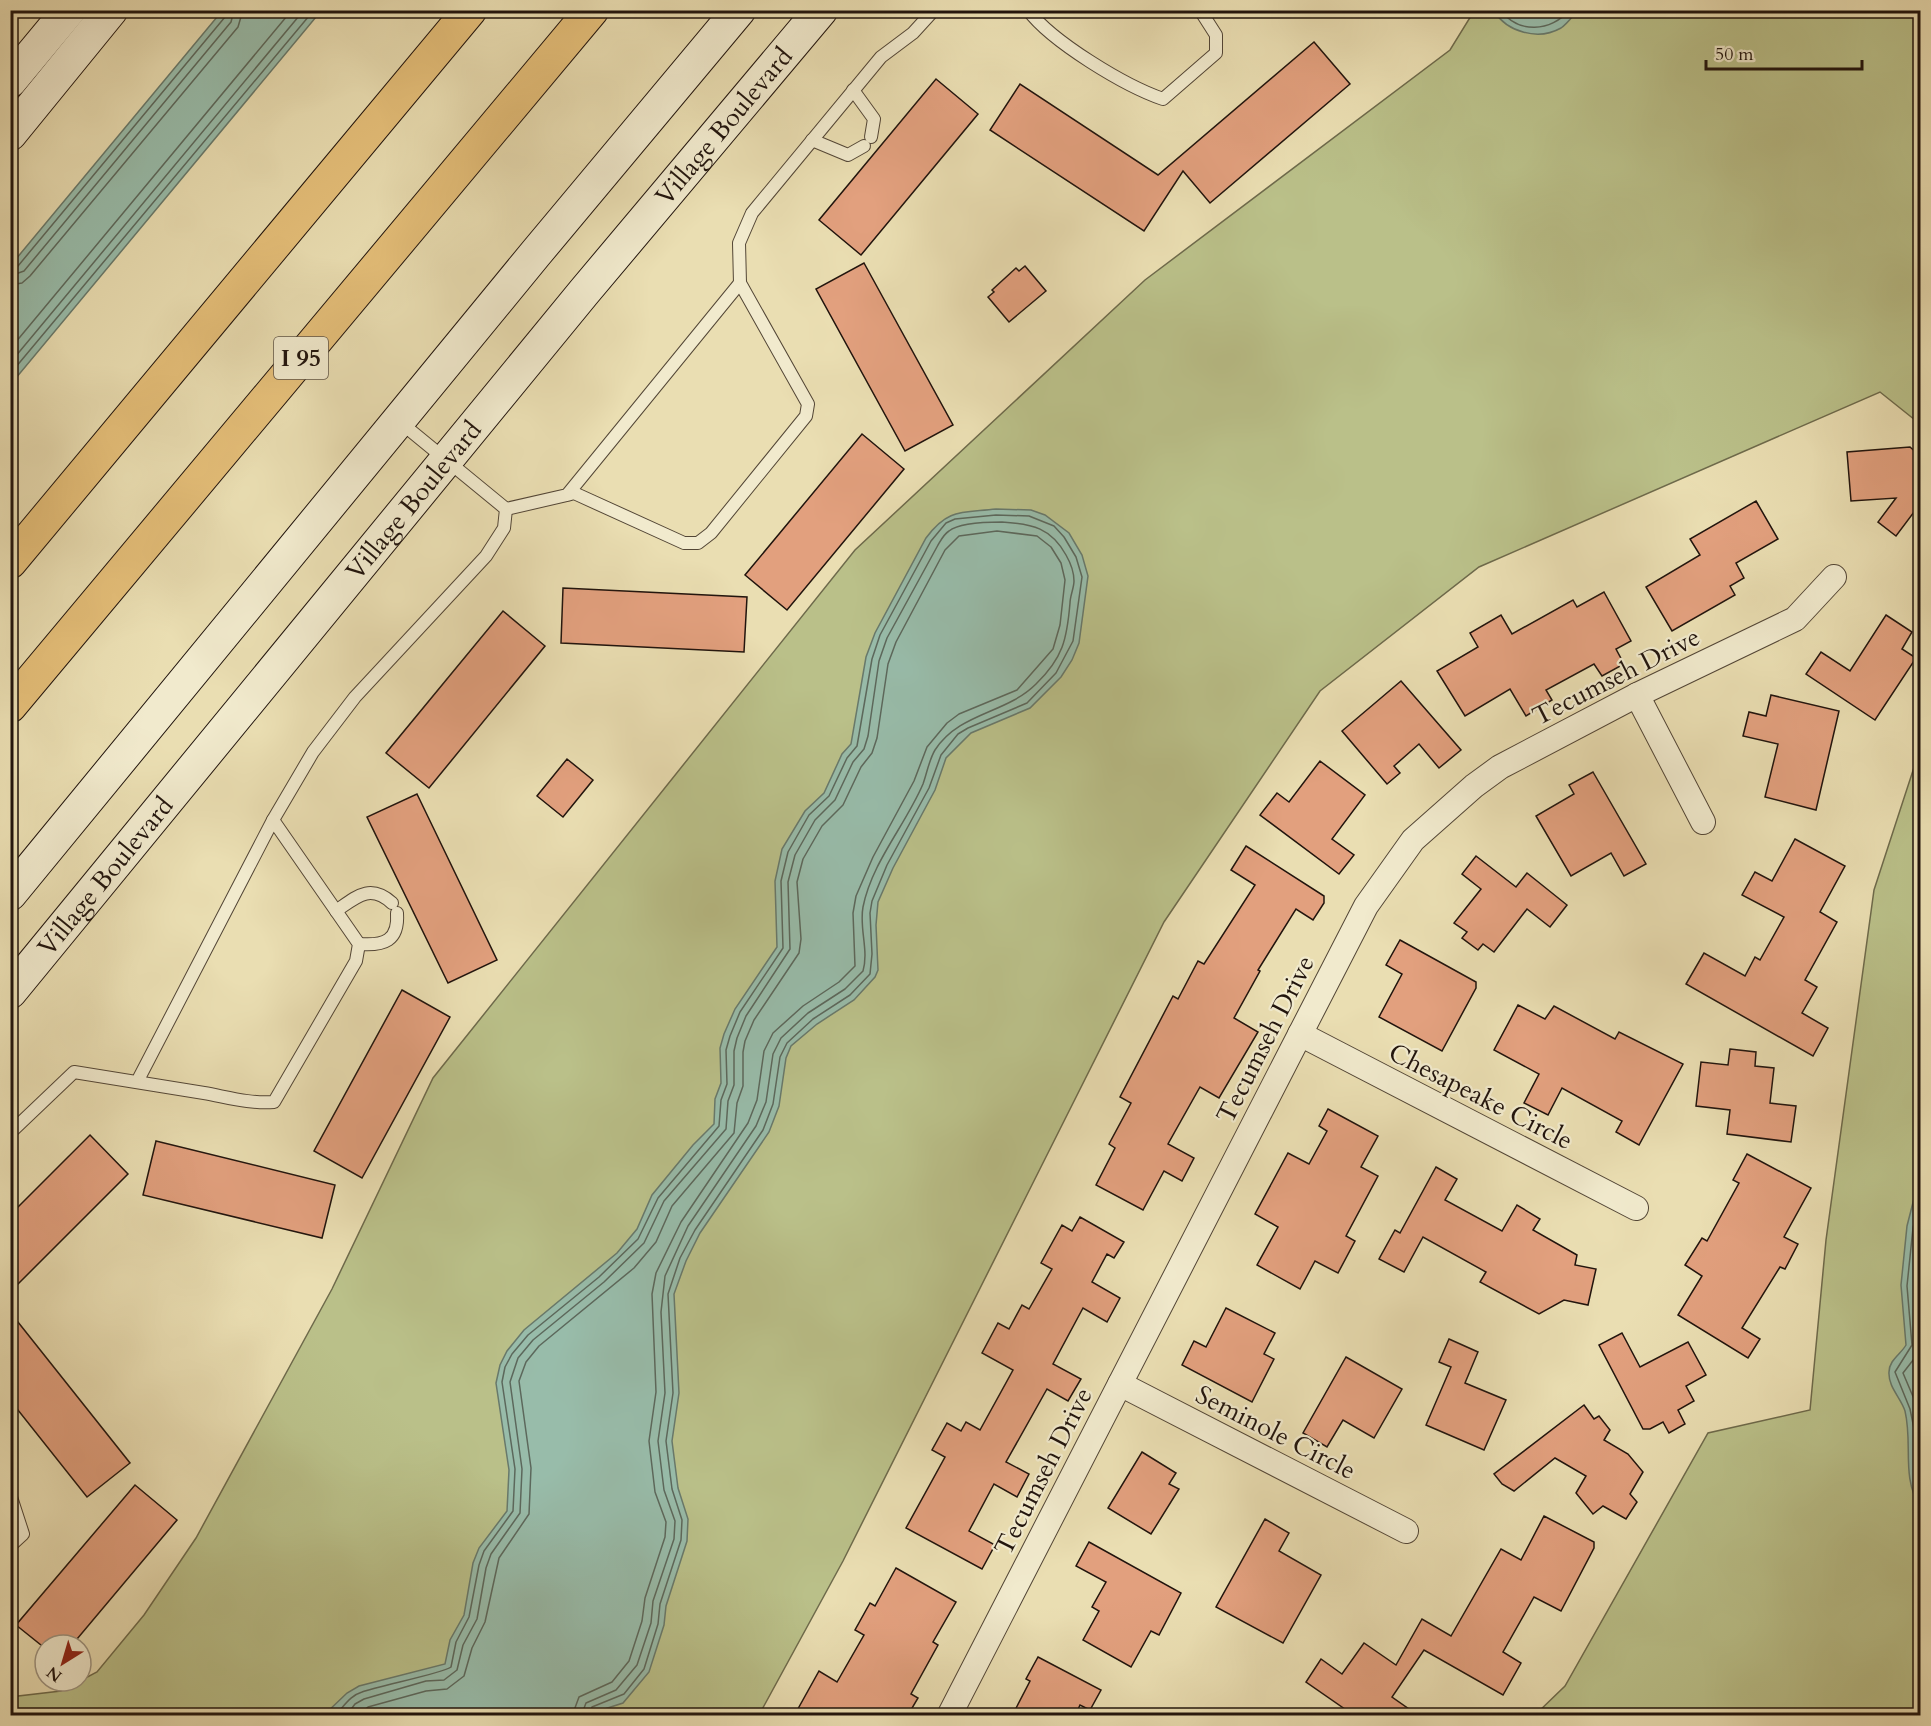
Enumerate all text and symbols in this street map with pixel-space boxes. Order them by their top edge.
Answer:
scale bar [1706,33,1862,71]
street label: Village Boulevard [647,40,801,213]
text: 50 m [1715,42,1754,67]
road number: I 95 [274,337,328,379]
street label: Village Boulevard [338,413,490,588]
street label: Tecumseh Drive [1526,619,1706,734]
street label: Village Boulevard [30,789,181,963]
street label: Tecumseh Drive [1208,949,1323,1129]
street label: Chesapeake Circle [1383,1035,1579,1158]
street label: Seminole Circle [1190,1377,1362,1488]
street label: Tecumseh Drive [986,1381,1101,1561]
north arrow [33,1633,93,1693]
text: N [42,1661,67,1687]

